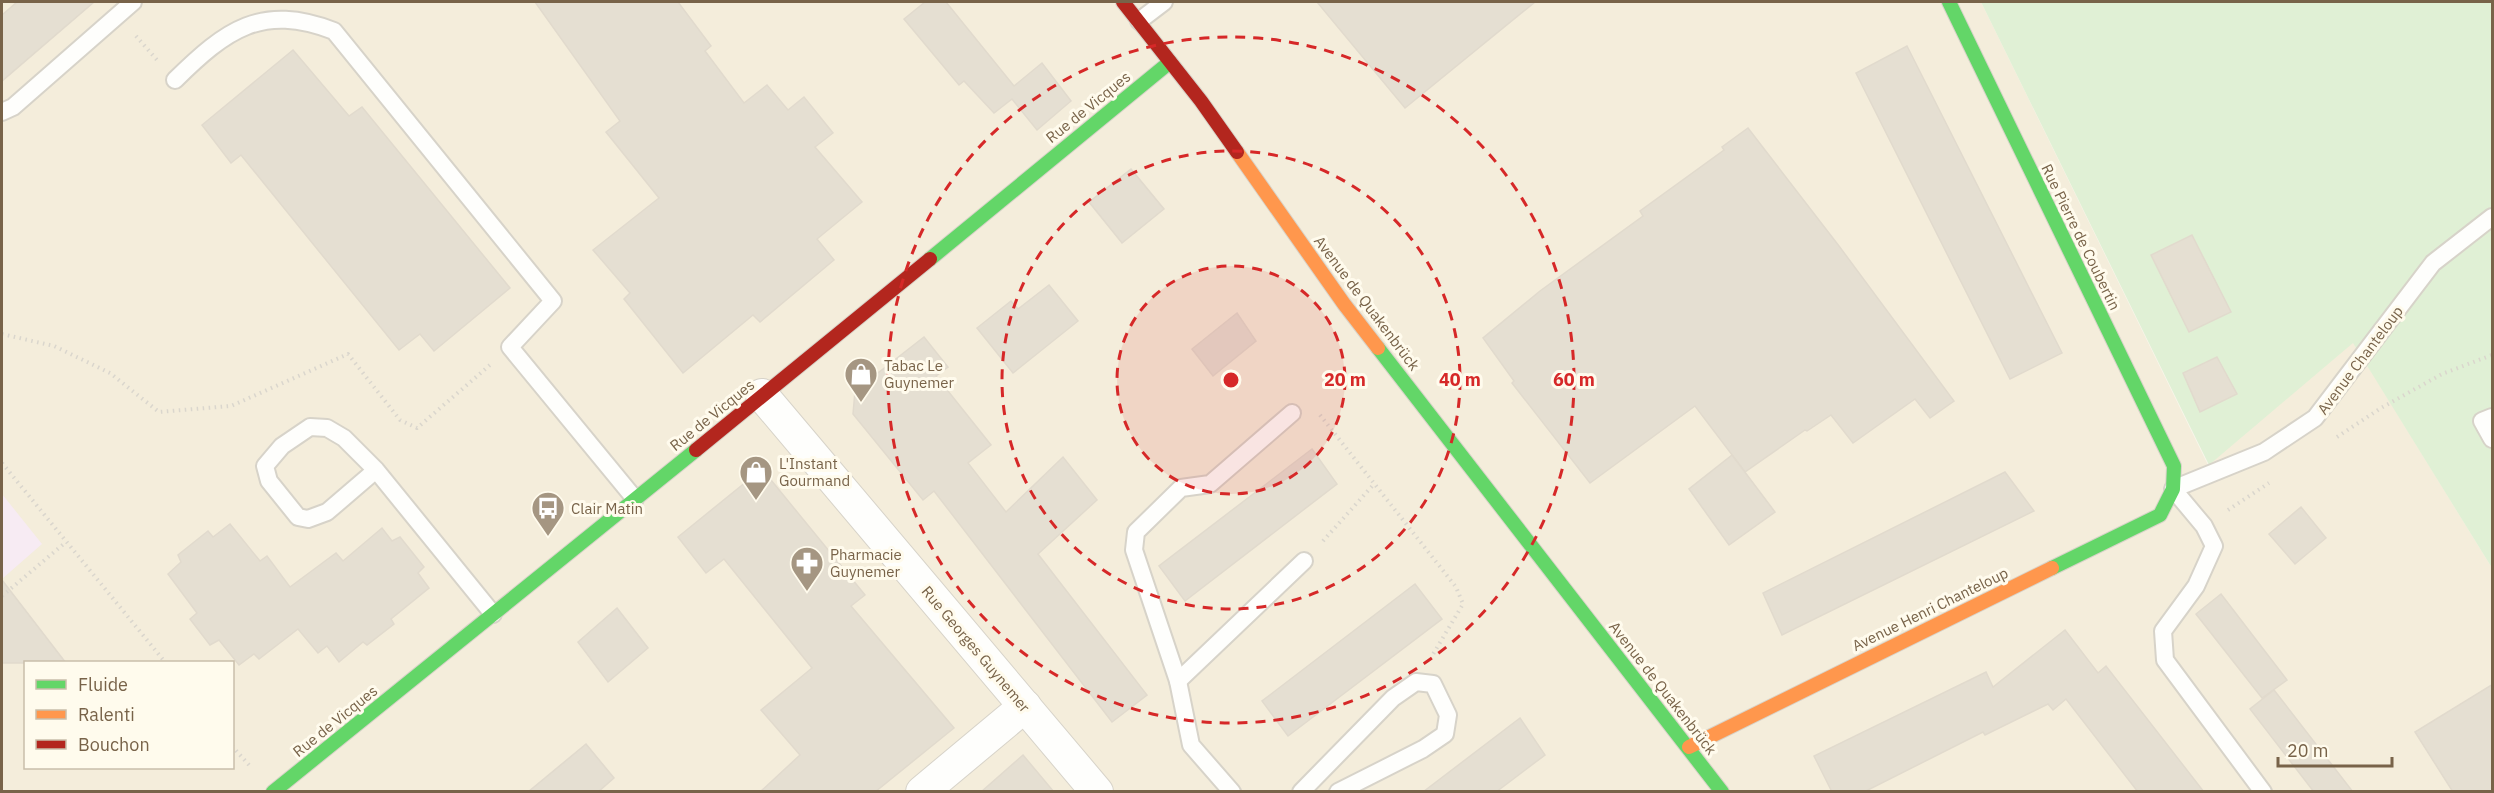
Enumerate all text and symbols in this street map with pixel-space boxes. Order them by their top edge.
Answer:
street label: Rue de Vicques [1042,67,1134,147]
street label: Rue Pierre de Coubertin [2037,161,2125,313]
street label: Avenue de Quakenbrück [1310,232,1424,374]
street label: Avenue Chanteloup [2313,302,2407,418]
shop icon: Tabac Le Guynemer [843,356,879,403]
place label: Tabac Le Guynemer [884,356,955,392]
text: 20 m [1324,368,1366,391]
text: 40 m [1439,368,1481,391]
text: 60 m [1553,368,1595,391]
centre of rings [1221,370,1241,390]
street label: Rue de Vicques [666,375,758,455]
shop icon: L'Instant Gourmand [738,454,774,501]
place label: L'Instant Gourmand [779,454,850,490]
bus stop icon: Clair Matin [530,490,566,537]
place label: Clair Matin [571,499,643,518]
pharmacy icon: Pharmacie Guynemer [789,545,825,592]
place label: Pharmacie Guynemer [830,545,902,581]
street label: Avenue Henri Chanteloup [1849,563,2011,655]
street label: Rue Georges Guynemer [918,582,1035,716]
street label: Avenue de Quakenbrück [1605,618,1721,758]
legend [24,661,234,769]
text: Fluide [78,673,128,696]
street label: Rue de Vicques [289,681,381,761]
text: Ralenti [78,703,135,726]
scale bar [2278,730,2392,768]
text: Bouchon [78,733,150,756]
text: 20 m [2287,739,2329,762]

